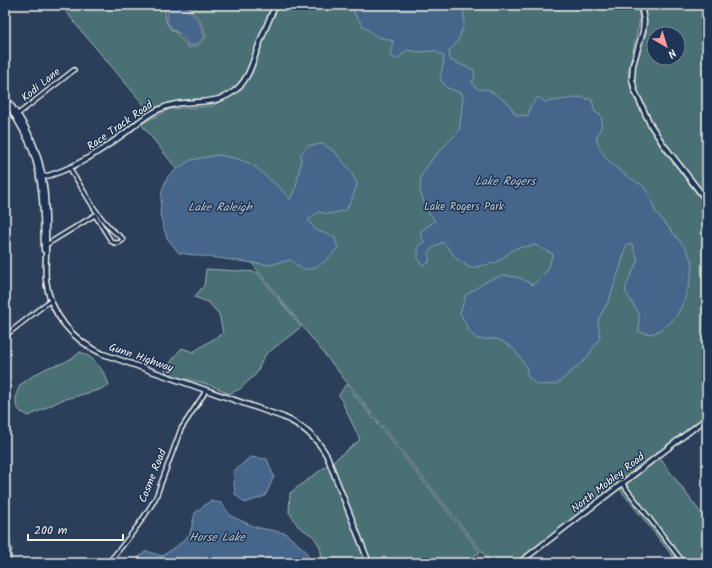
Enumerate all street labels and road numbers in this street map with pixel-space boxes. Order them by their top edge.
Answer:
street label: Kodi Lane [17,64,65,106]
street label: Race Track Road [83,96,157,155]
street label: Gunn Highway [106,339,176,378]
street label: Cosme Road [134,446,172,506]
street label: North Mobley Road [567,448,649,518]

